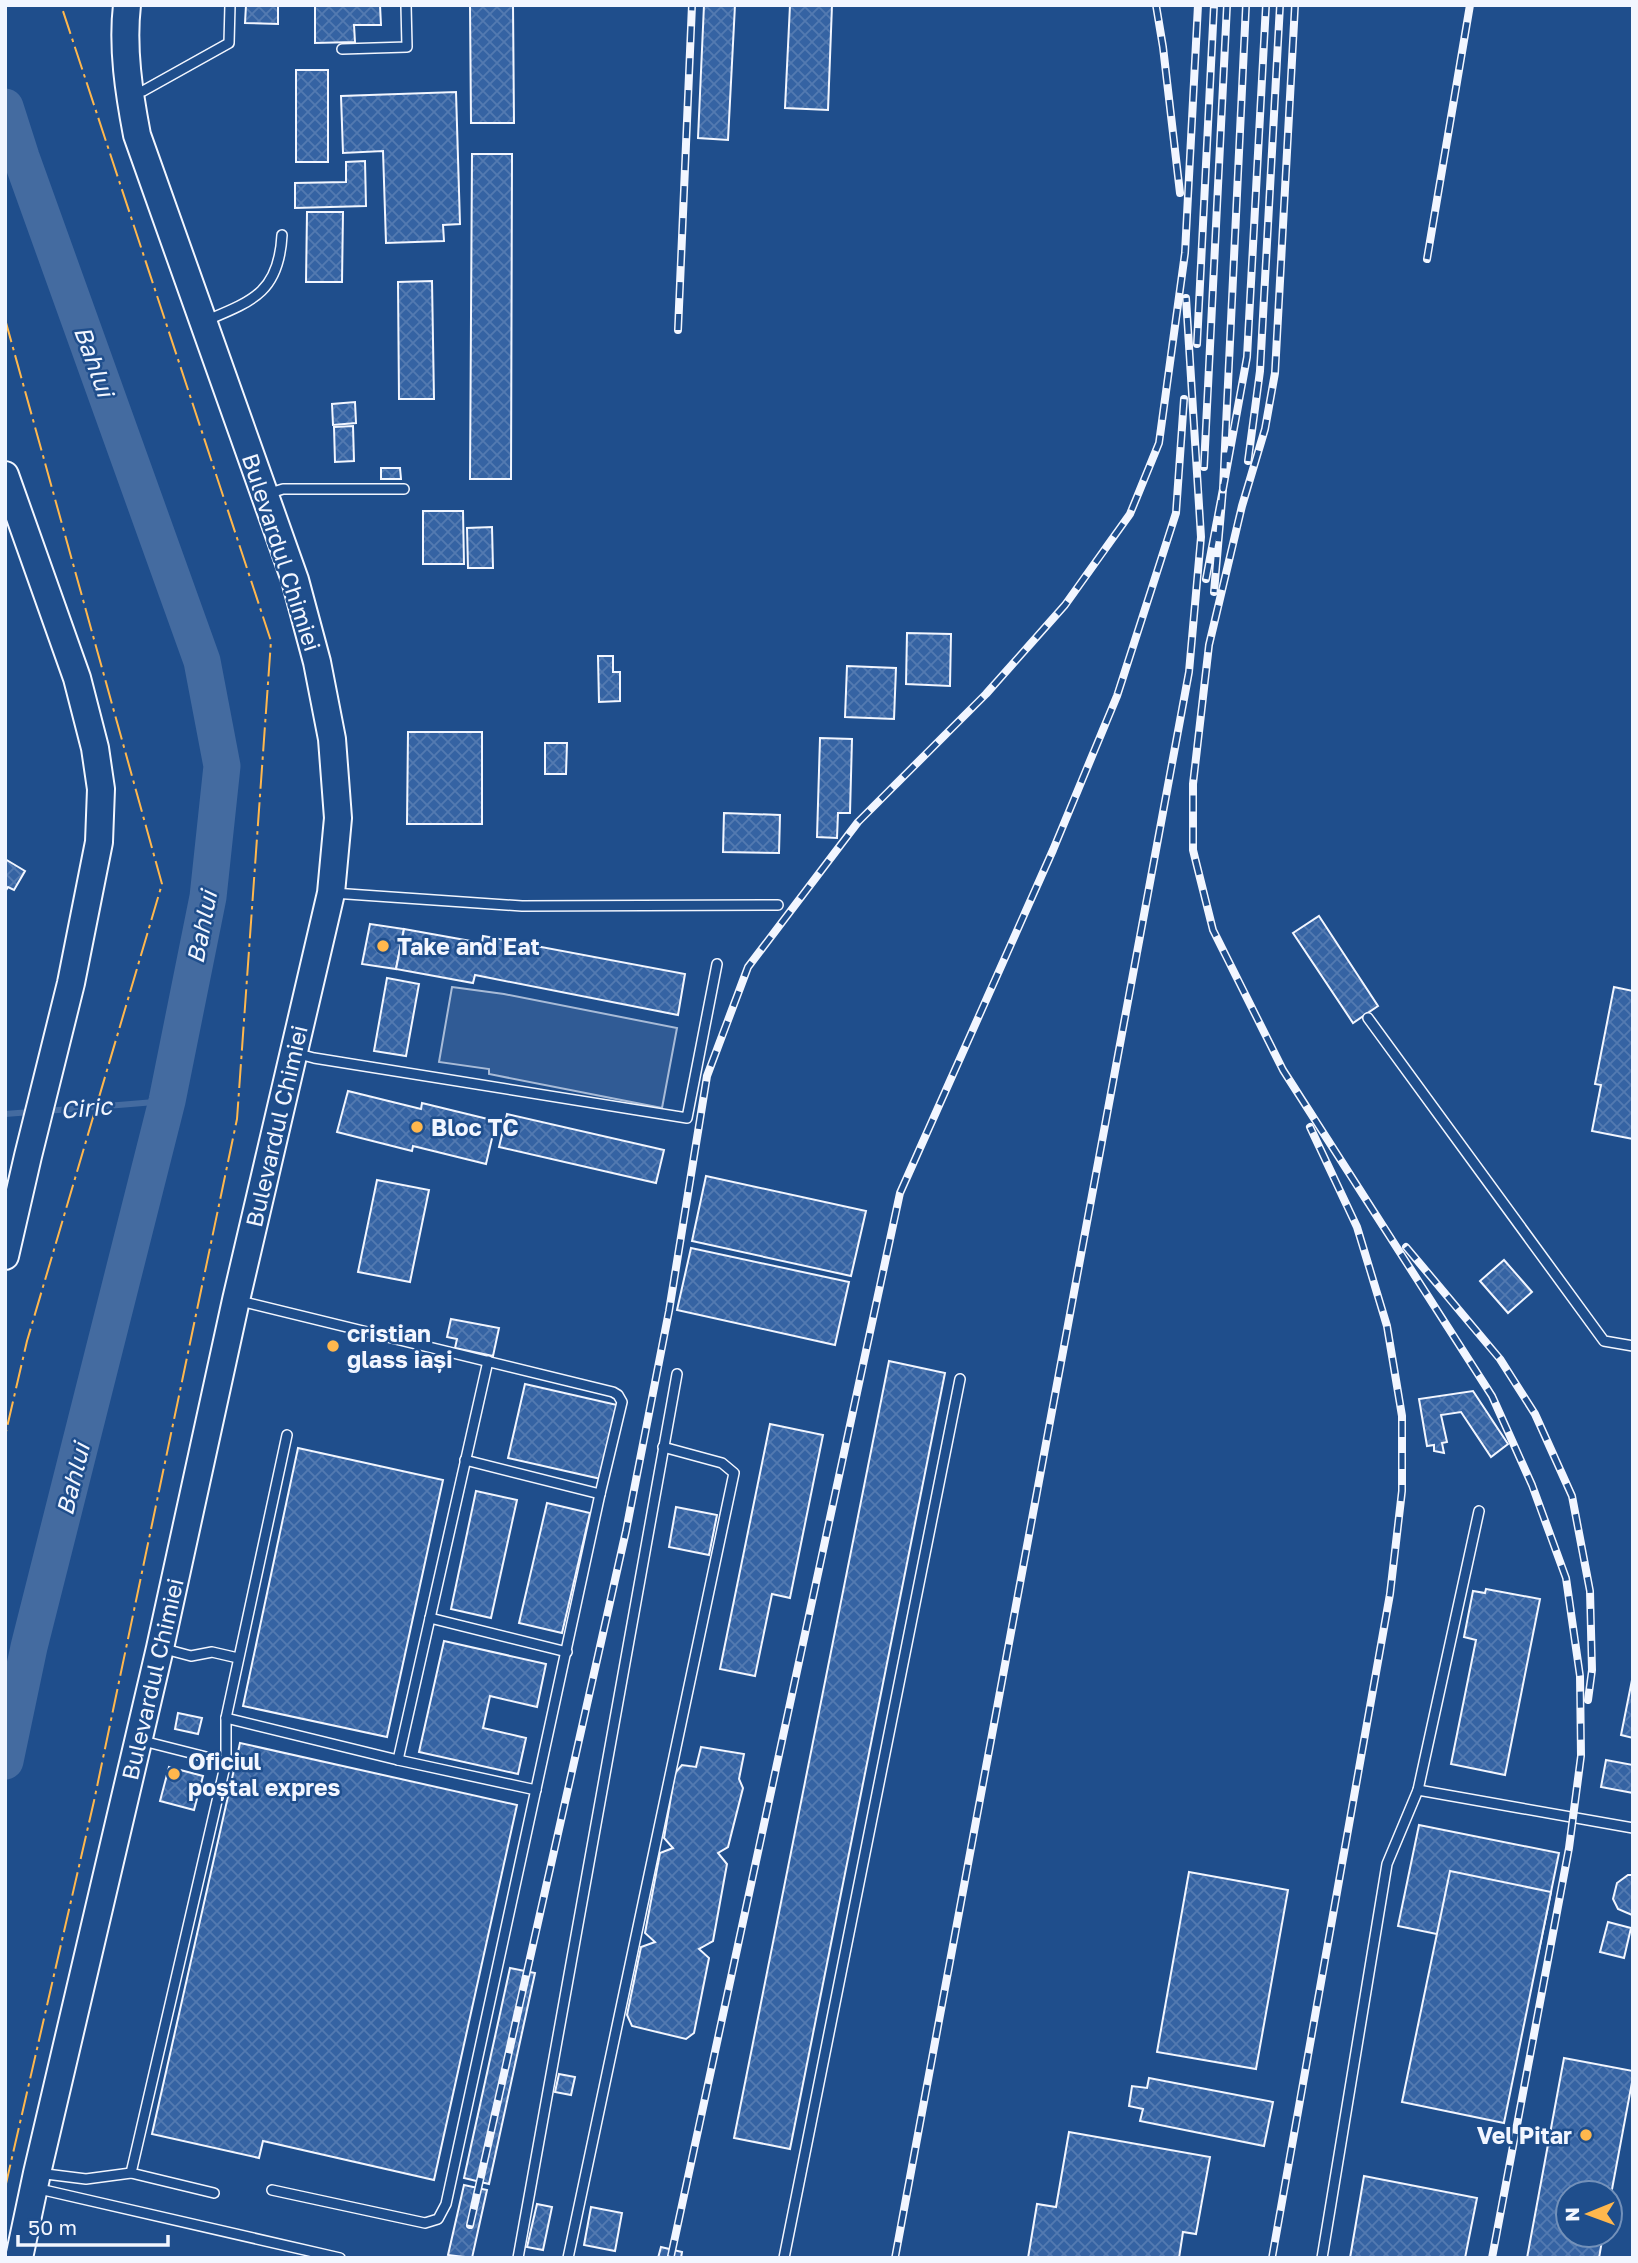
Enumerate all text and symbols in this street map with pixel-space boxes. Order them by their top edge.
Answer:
water label: Bahlui [69,322,122,403]
street label: Bulevardul Chimiei [237,450,327,654]
water label: Bahlui [180,886,223,966]
place label: Take and Eat [397,932,540,960]
marker: Take and Eat [375,938,391,954]
street label: Bulevardul Chimiei [239,1022,313,1230]
water label: Ciric [59,1090,115,1124]
place label: Bloc TC [431,1113,519,1141]
marker: Bloc TC [409,1119,425,1135]
place label: cristian glass iași [347,1319,453,1373]
marker: cristian glass iași [325,1338,341,1354]
water label: Bahlui [49,1438,96,1518]
street label: Bulevardul Chimiei [115,1575,189,1783]
place label: Oficiul poștal expres [188,1747,340,1801]
marker: Oficiul poștal expres [166,1766,182,1782]
place label: Vel Pitar [1477,2121,1572,2149]
marker: Vel Pitar [1578,2127,1594,2143]
north arrow [1554,2179,1624,2249]
scale bar [18,2204,168,2248]
text: N [1560,2207,1583,2222]
text: 50 m [28,2214,77,2240]

